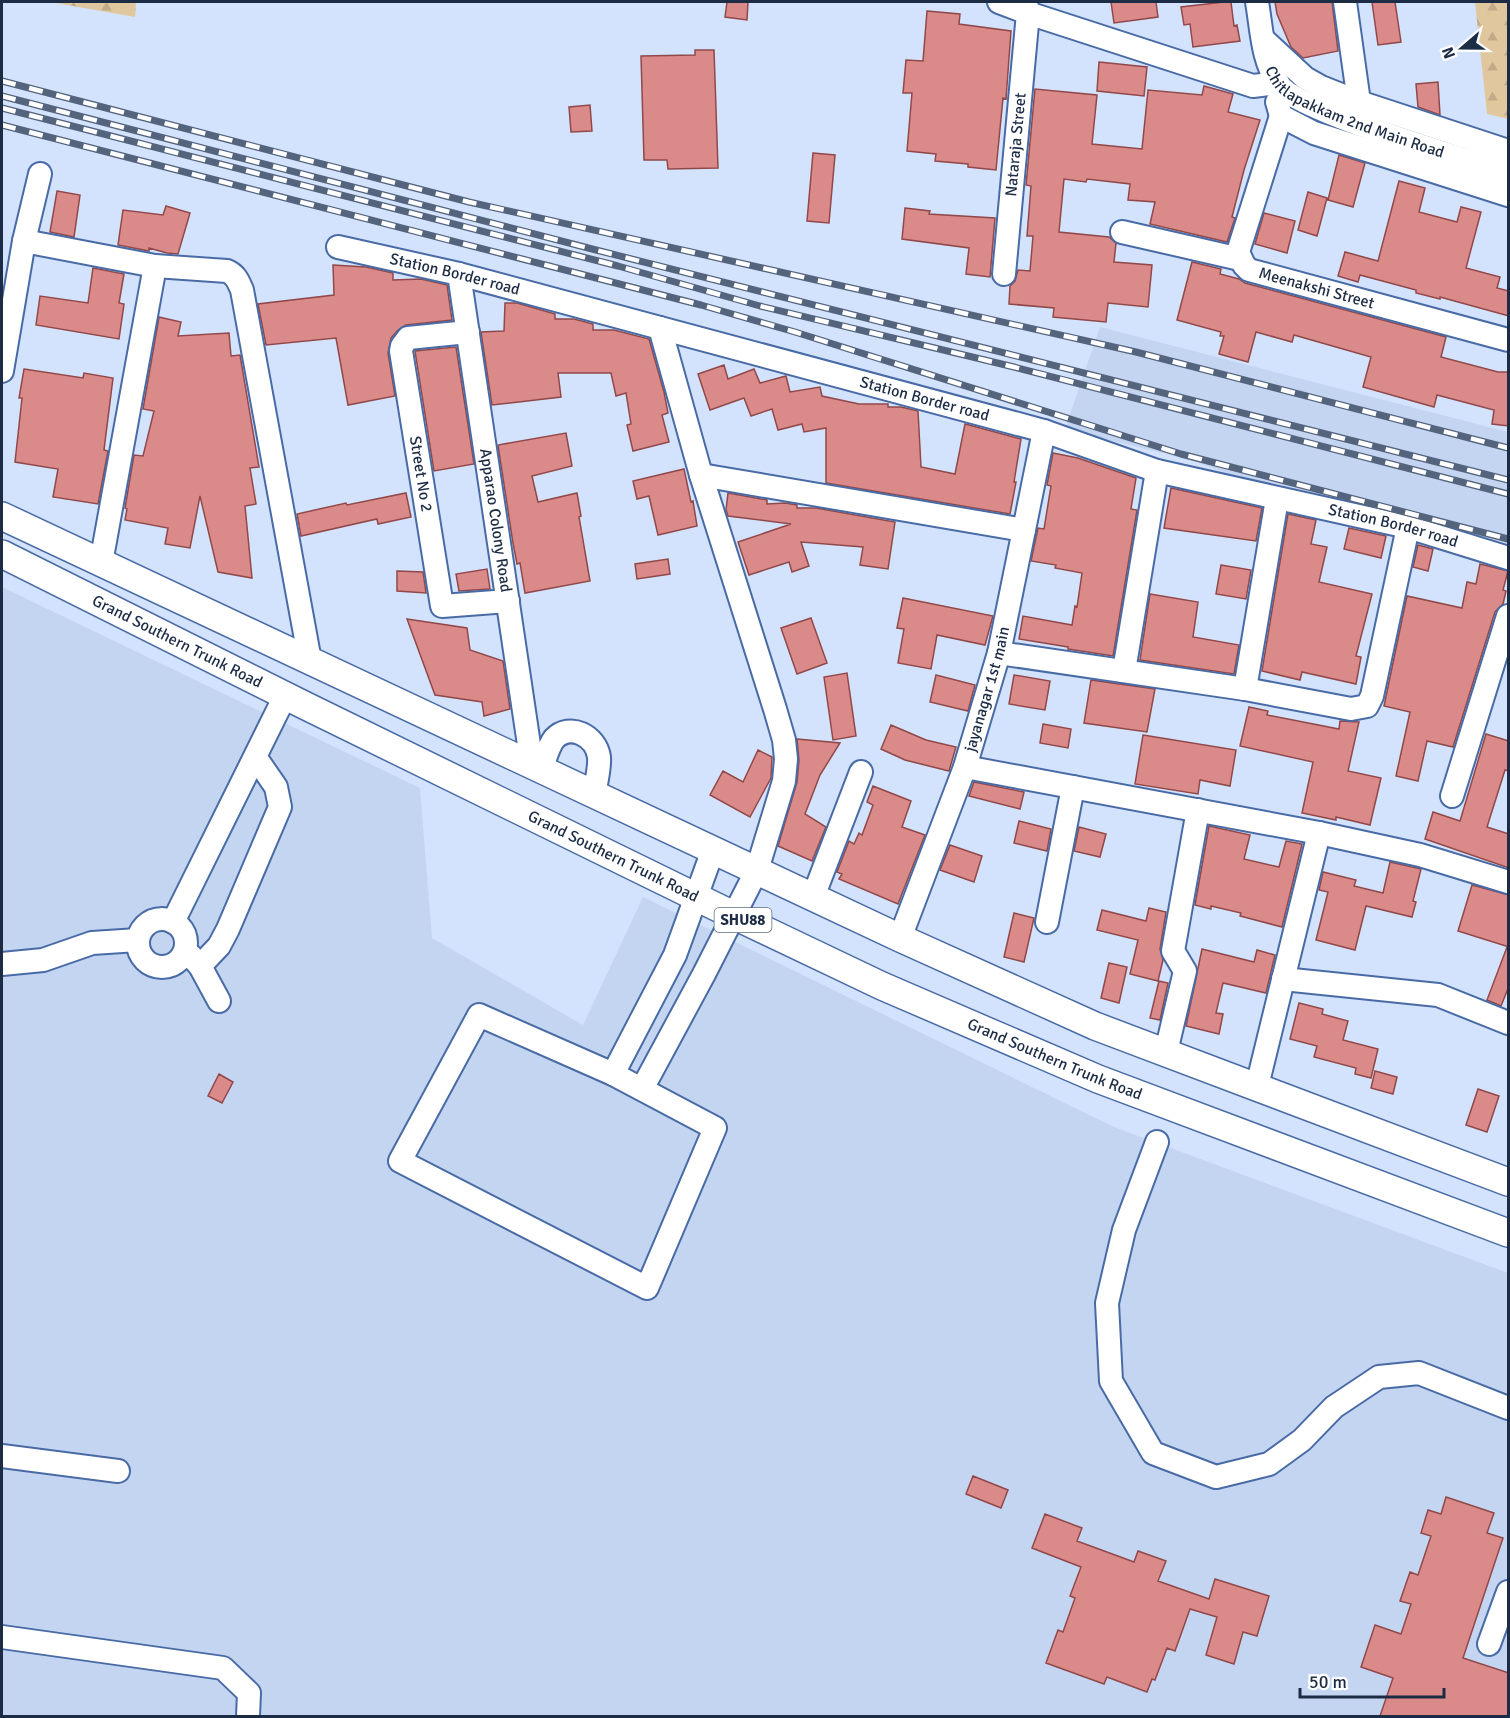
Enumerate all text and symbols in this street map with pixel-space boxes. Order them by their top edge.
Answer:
north arrow [1432,18,1492,78]
text: N [1438,44,1460,61]
street label: Chitlapakkam 2nd Main Road [1260,63,1447,163]
street label: Nataraja Street [1001,91,1031,197]
street label: Station Border road [388,249,522,300]
street label: Meenakshi Street [1256,263,1377,314]
street label: Station Border road [858,372,992,426]
street label: Street No 2 [405,435,437,513]
street label: Apparao Colony Road [475,447,516,594]
street label: Station Border road [1326,500,1461,552]
street label: Grand Southern Trunk Road [89,591,266,693]
street label: jayanagar 1st main [960,625,1014,754]
street label: Grand Southern Trunk Road [525,806,702,907]
road number: SHU88 [714,908,771,932]
street label: Grand Southern Trunk Road [964,1014,1145,1105]
scale bar [1300,1661,1444,1699]
text: 50 m [1309,1671,1347,1693]

